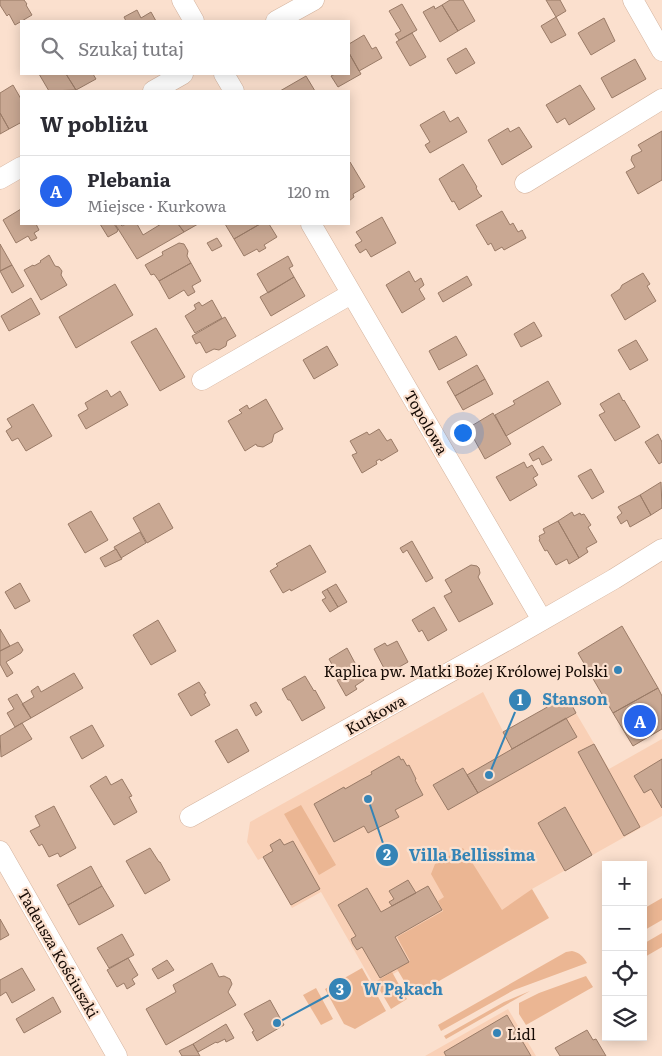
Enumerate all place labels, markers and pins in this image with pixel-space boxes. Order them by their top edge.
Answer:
place label: Kaplica pw. Matki Bożej Królowej Polski [324,659,608,682]
marker: Kaplica pw. Matki Bożej Królowej Polski [612,664,624,676]
callout: Stanson [507,684,618,715]
pin: A [624,702,656,740]
callout: Villa Bellissima [374,839,545,870]
callout: W Pąkach [327,974,453,1005]
place label: Lidl [507,1022,536,1045]
marker: Lidl [491,1027,503,1039]

